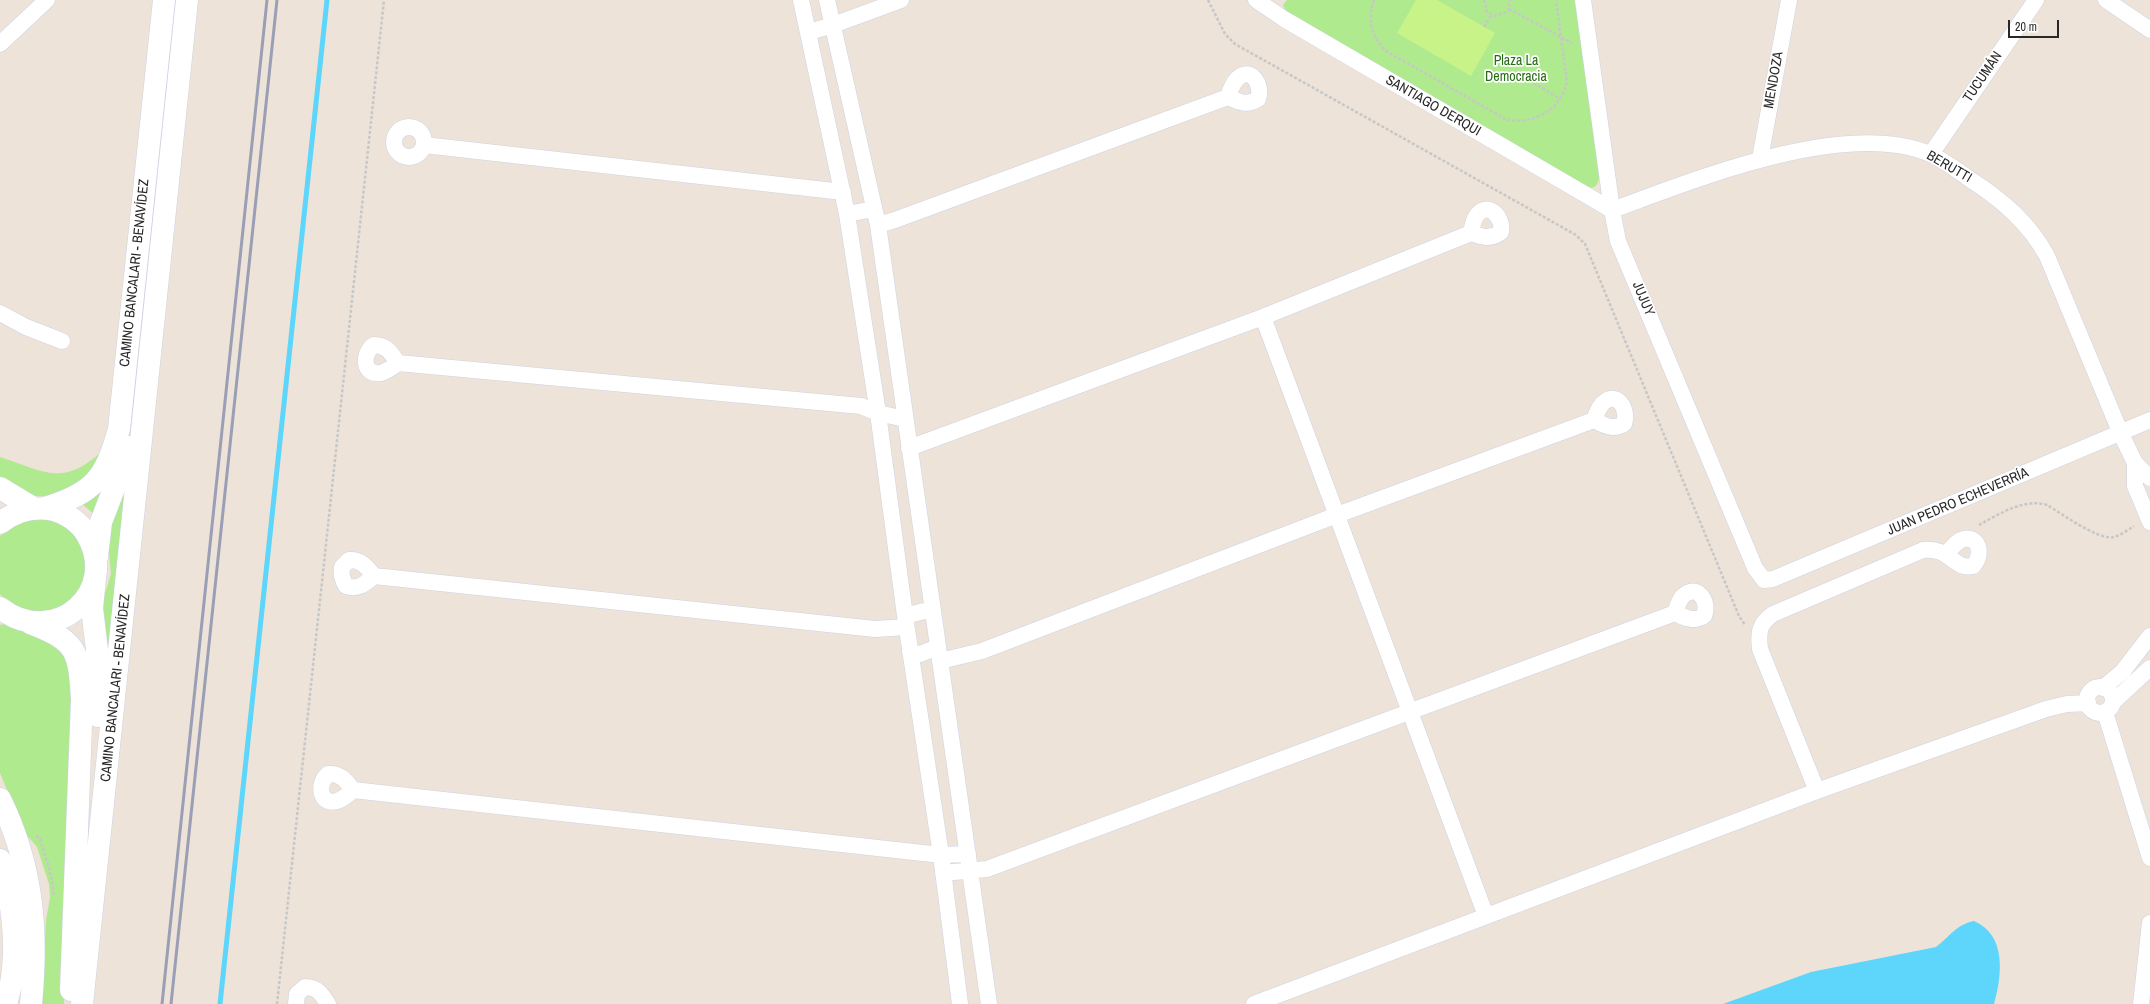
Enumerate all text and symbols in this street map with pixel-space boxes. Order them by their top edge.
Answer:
scale bar [2010,12,2061,38]
text: 20 m [2015,19,2037,35]
street label: TUCUMÁN [1960,49,2006,105]
street label: MENDOZA [1761,50,1787,110]
park label: Plaza La Democracia [1485,53,1547,86]
street label: SANTIAGO DERQUI [1382,72,1484,140]
street label: BERUTTI [1924,147,1974,187]
street label: CAMINO BANCALARI - BENAVÍDEZ [117,178,153,368]
street label: JUJUY [1628,279,1658,319]
street label: JUAN PEDRO ECHEVERRÍA [1885,465,2031,539]
street label: CAMINO BANCALARI - BENAVÍDEZ [98,593,134,783]

